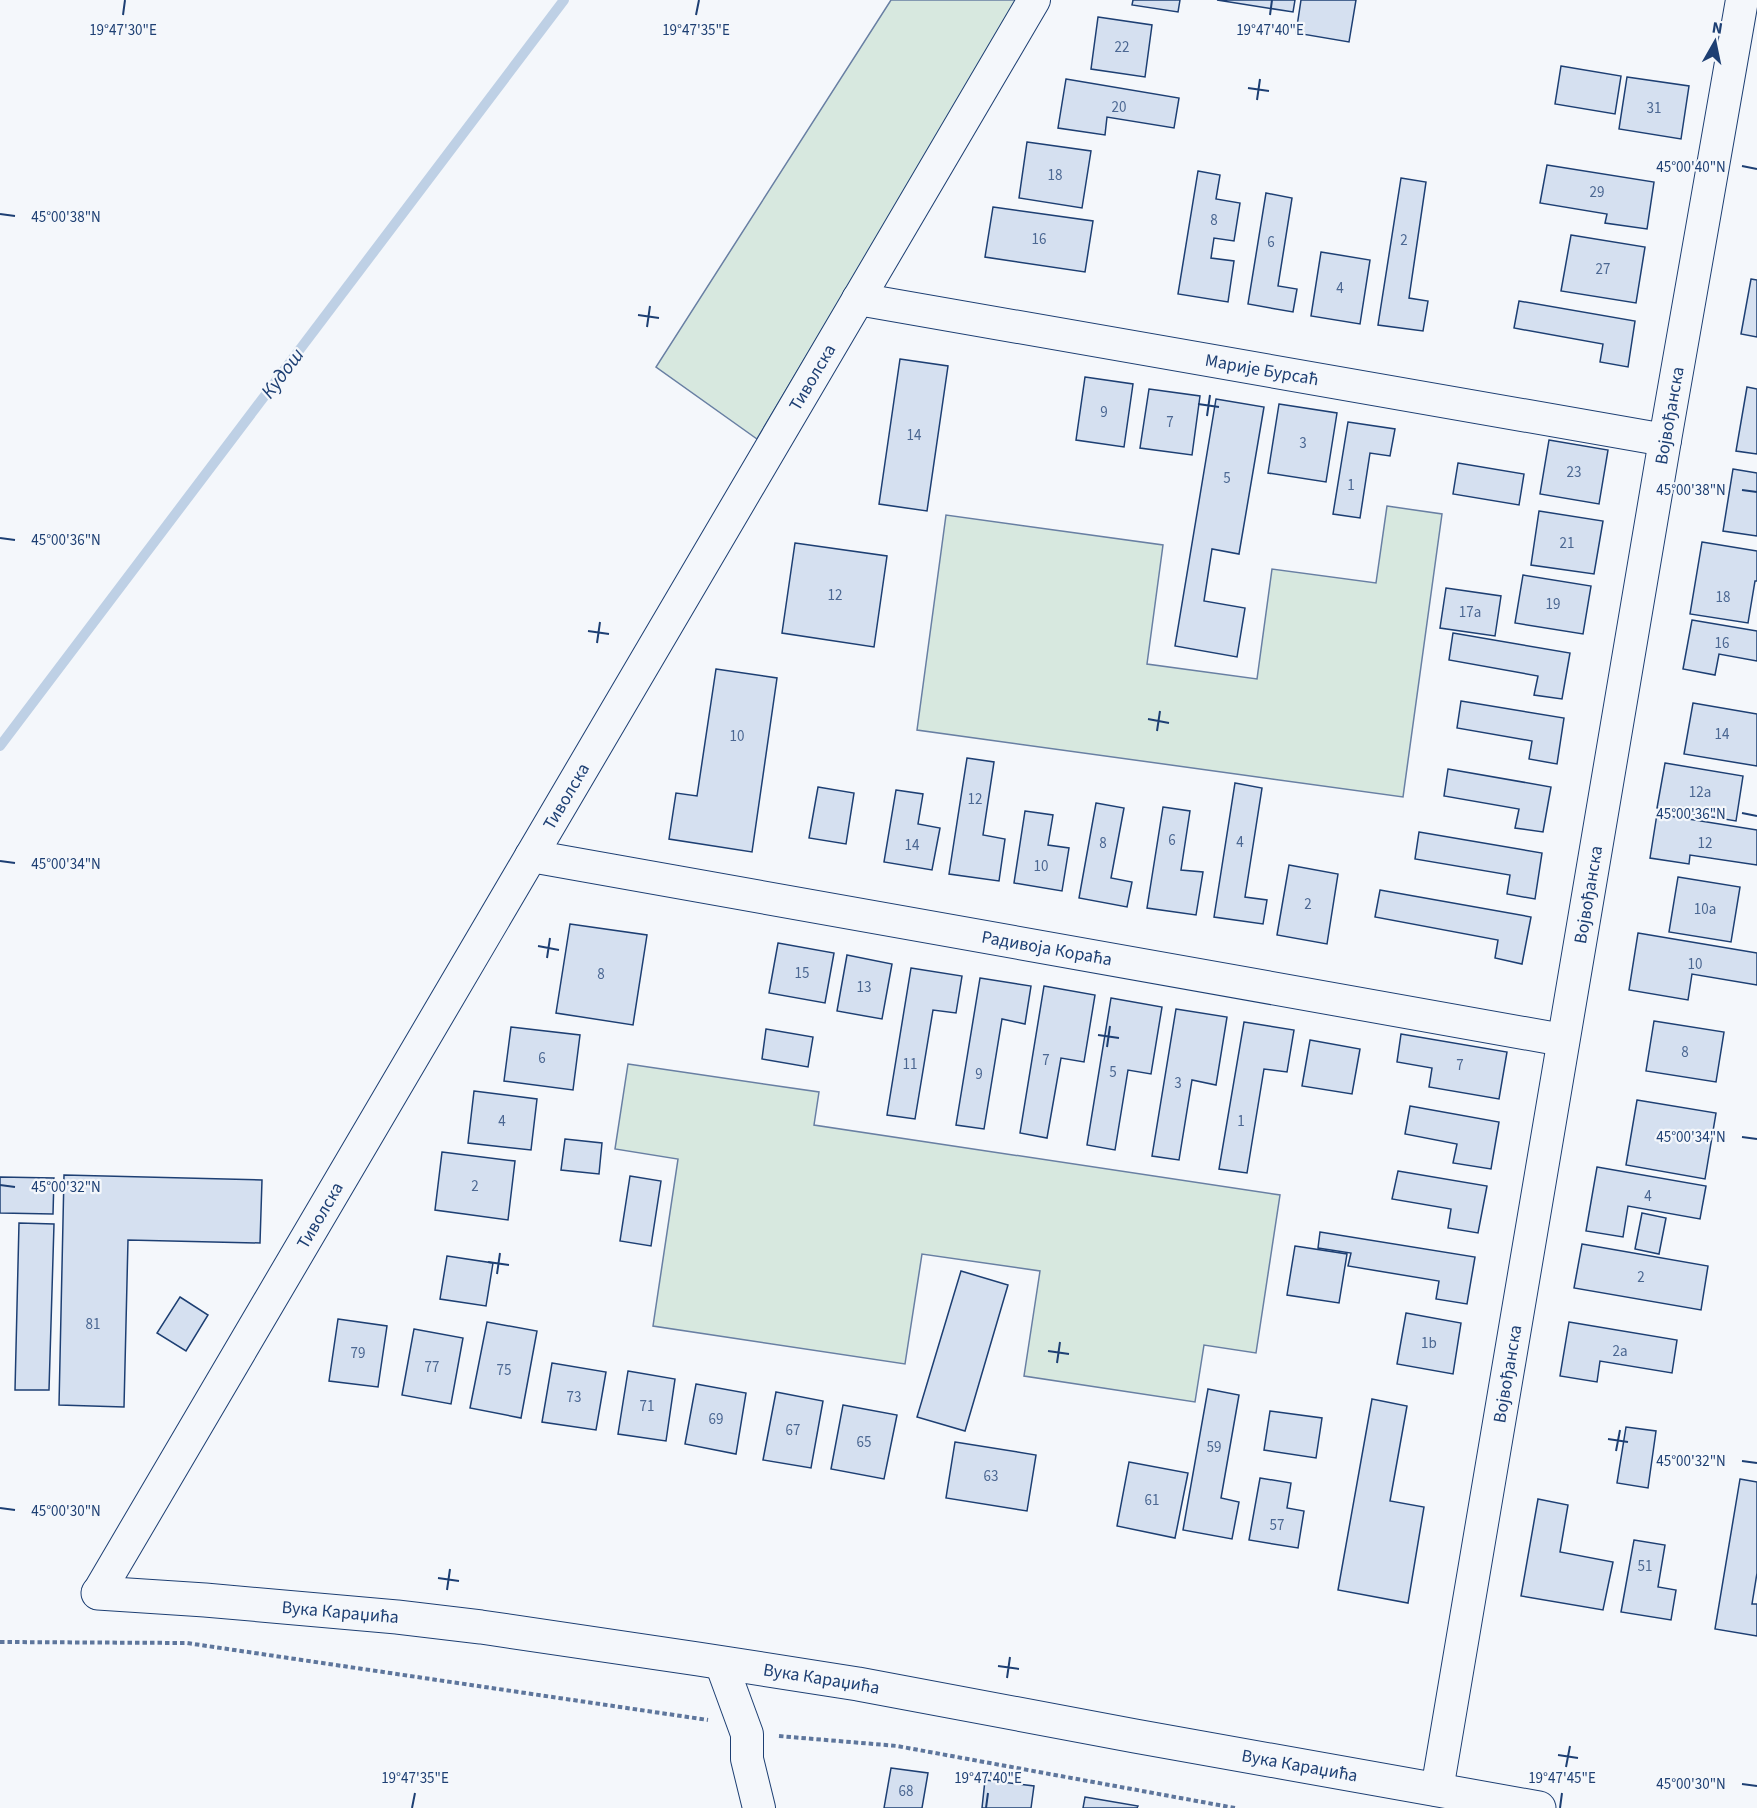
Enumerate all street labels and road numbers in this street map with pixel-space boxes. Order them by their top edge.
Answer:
street label: Тиволска [783,340,842,416]
street label: Марије Бурсаћ [1203,348,1321,392]
street label: Војвођанска [1649,365,1691,466]
street label: Тиволска [537,759,596,835]
street label: Војвођанска [1568,844,1609,946]
street label: Радивоја Кораћа [980,925,1114,972]
street label: Тиволска [291,1178,350,1254]
street label: Војвођанска [1487,1323,1528,1425]
street label: Вука Караџића [281,1595,400,1630]
street label: Вука Караџића [762,1657,882,1701]
street label: Вука Караџића [1240,1743,1360,1788]

